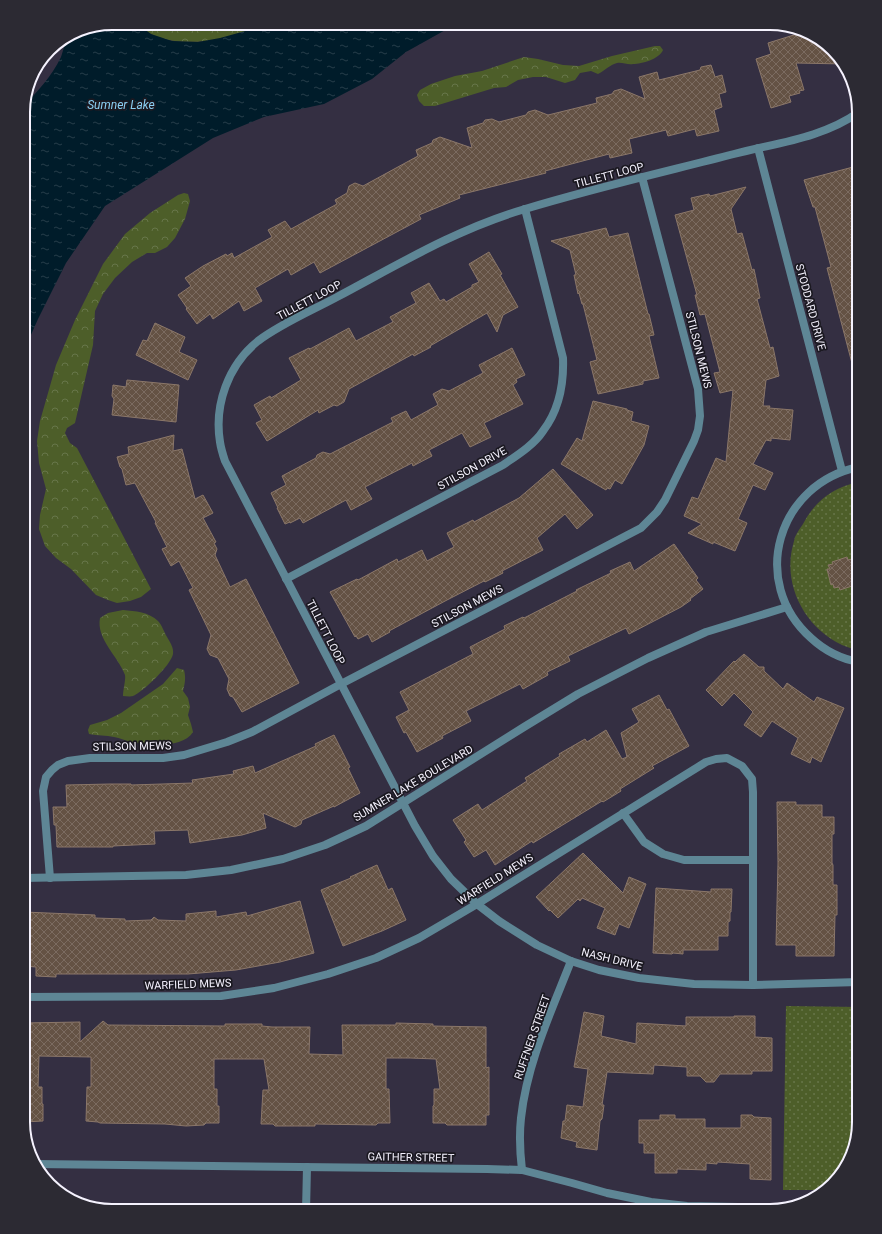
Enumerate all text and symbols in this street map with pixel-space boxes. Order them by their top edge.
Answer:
water label: Sumner Lake [87,98,155,112]
street label: TILLETT LOOP [573,160,645,191]
street label: STODDARD DRIVE [793,262,828,352]
street label: TILLETT LOOP [275,278,344,323]
street label: STILSON MEWS [683,310,714,390]
street label: STILSON DRIVE [435,444,509,493]
street label: STILSON MEWS [429,582,505,631]
street label: TILLETT LOOP [304,598,348,667]
street label: STILSON MEWS [92,739,172,754]
street label: SUMNER LAKE BOULEVARD [351,742,476,824]
street label: WARFIELD MEWS [455,851,536,908]
street label: NASH DRIVE [580,946,644,973]
street label: WARFIELD MEWS [144,976,232,993]
street label: RUFFNER STREET [512,993,553,1081]
street label: GAITHER STREET [368,1150,455,1165]

